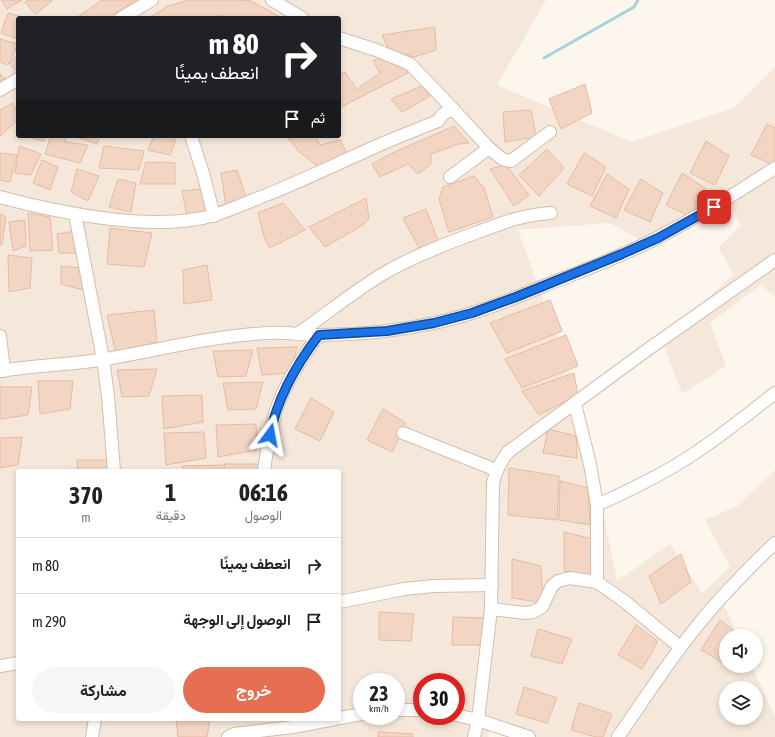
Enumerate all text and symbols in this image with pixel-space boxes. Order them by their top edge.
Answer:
text: 80 m [209,28,259,60]
icon: right [273,32,325,84]
text: انعطف يمينًا [175,62,259,83]
icon: arrive [281,108,303,130]
text: ثم [311,109,325,126]
pin [697,190,731,224]
icon: arrive [703,196,725,218]
position arrow [249,414,291,456]
text: 1 [165,479,176,506]
text: 06:16 [239,479,288,506]
text: 370 [69,482,103,509]
text: دقيقة [156,508,186,523]
text: الوصول [245,508,282,523]
text: m [81,510,91,525]
text: انعطف يمينًا [220,555,291,572]
icon: right [303,555,325,577]
text: 80 m [32,557,59,574]
text: الوصول إلى الوجهة [183,611,291,628]
icon: arrive [303,611,325,633]
text: 290 m [32,613,66,630]
map controls [719,629,763,725]
button: sound [719,629,763,673]
button: مشاركة [32,667,175,713]
button: خروج [183,667,325,713]
speed limit sign: 30 [413,673,465,725]
button: layers [719,681,763,725]
text: 23 [370,682,388,705]
text: km/h [369,703,389,714]

